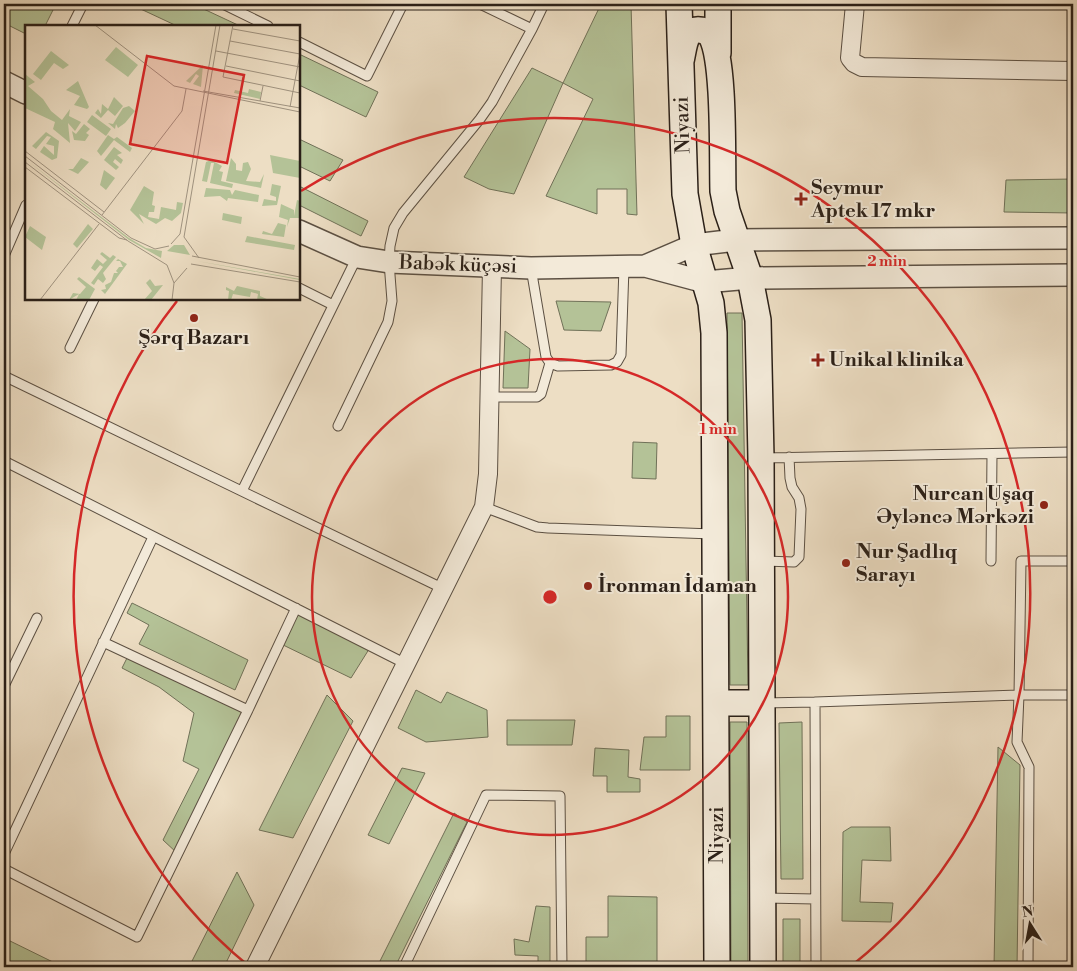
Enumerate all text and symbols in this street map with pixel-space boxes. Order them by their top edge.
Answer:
inset map [25,25,300,300]
street label: Niyazi [669,95,696,154]
place label: Seymur Aptek 17 mkr [810,176,935,224]
marker: Seymur Aptek 17 mkr [795,193,807,205]
street label: Babək küçəsi [397,250,518,280]
text: 2 min [867,252,907,271]
marker: Şərq Bazarı [188,312,200,324]
place label: Şərq Bazarı [139,326,250,351]
place label: Unikal klinika [829,348,964,373]
marker: Unikal klinika [811,353,825,367]
text: 1 min [699,420,737,439]
place label: Nurcan Uşaq Əyləncə Mərkəzi [876,482,1035,530]
marker: Nurcan Uşaq Əyləncə Mərkəzi [1038,499,1050,511]
place label: Nur Şadlıq Sarayı [856,540,958,588]
marker: Nur Şadlıq Sarayı [840,557,852,569]
place label: İronman İdaman [598,572,757,599]
marker: İronman İdaman [582,580,594,592]
centre of rings [541,588,559,606]
street label: Niyazi [705,806,730,864]
north arrow [1004,898,1054,948]
text: N [1021,902,1035,922]

